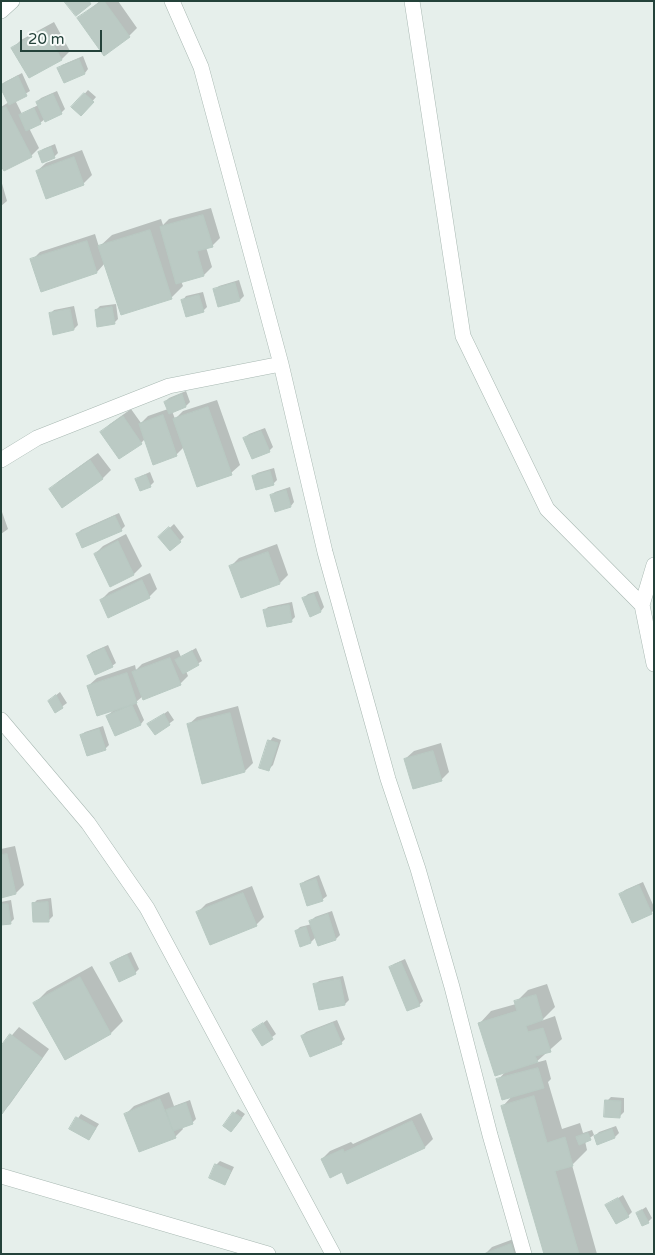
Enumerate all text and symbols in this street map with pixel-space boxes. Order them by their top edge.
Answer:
scale bar [22,20,105,52]
text: 20 m [28,30,65,48]

